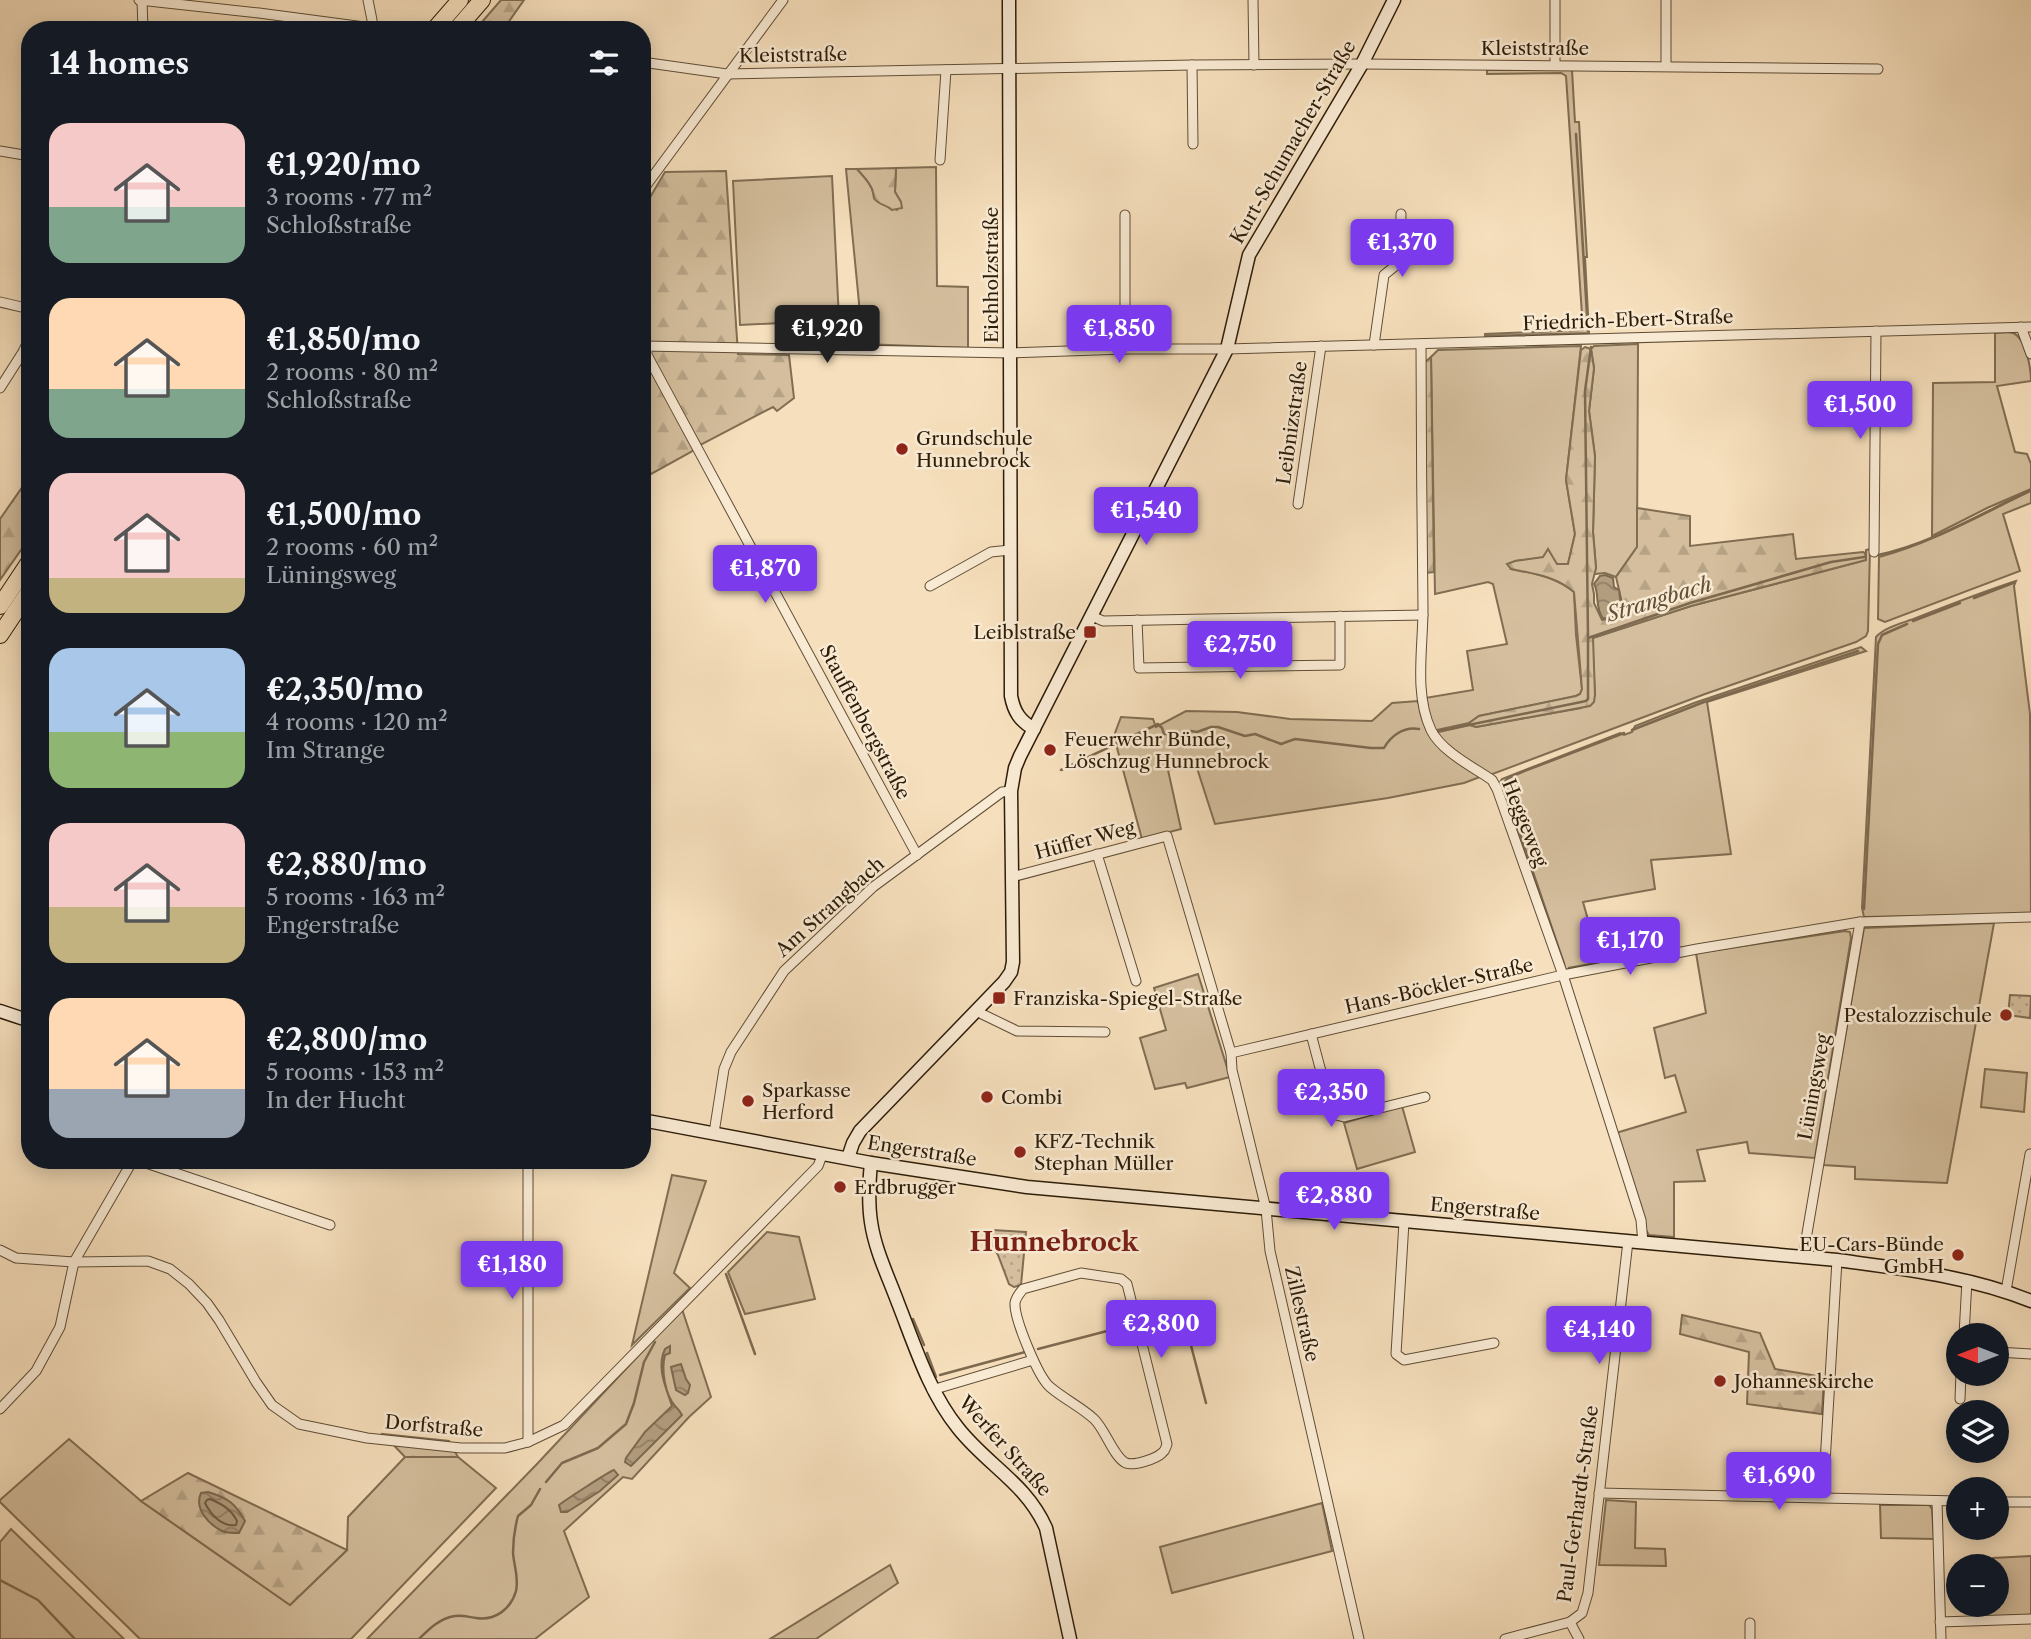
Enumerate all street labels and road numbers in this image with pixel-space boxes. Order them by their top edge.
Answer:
street label: Kurt-Schumacher-Straße [1225,36,1361,248]
street label: Kleiststraße [1481,37,1589,60]
street label: Kleiststraße [739,43,847,67]
street label: Eichholzstraße [980,207,1003,343]
street label: Friedrich-Ebert-Straße [1522,305,1734,335]
street label: Leibnizstraße [1272,360,1312,486]
street label: Stauffenbergstraße [814,641,916,803]
street label: Heggeweg [1497,776,1553,871]
street label: Hüffer Weg [1032,815,1139,864]
street label: Am Strangbach [770,852,889,962]
street label: Hans-Böckler-Straße [1342,953,1536,1019]
street label: Lüningsweg [1793,1031,1835,1142]
street label: Engerstraße [866,1131,978,1171]
street label: Engerstraße [1429,1193,1541,1225]
street label: Zillestraße [1280,1264,1324,1364]
street label: Werfer Straße [953,1390,1056,1501]
street label: Paul-Gerhardt-Straße [1553,1404,1603,1604]
street label: Dorfstraße [384,1410,484,1442]

